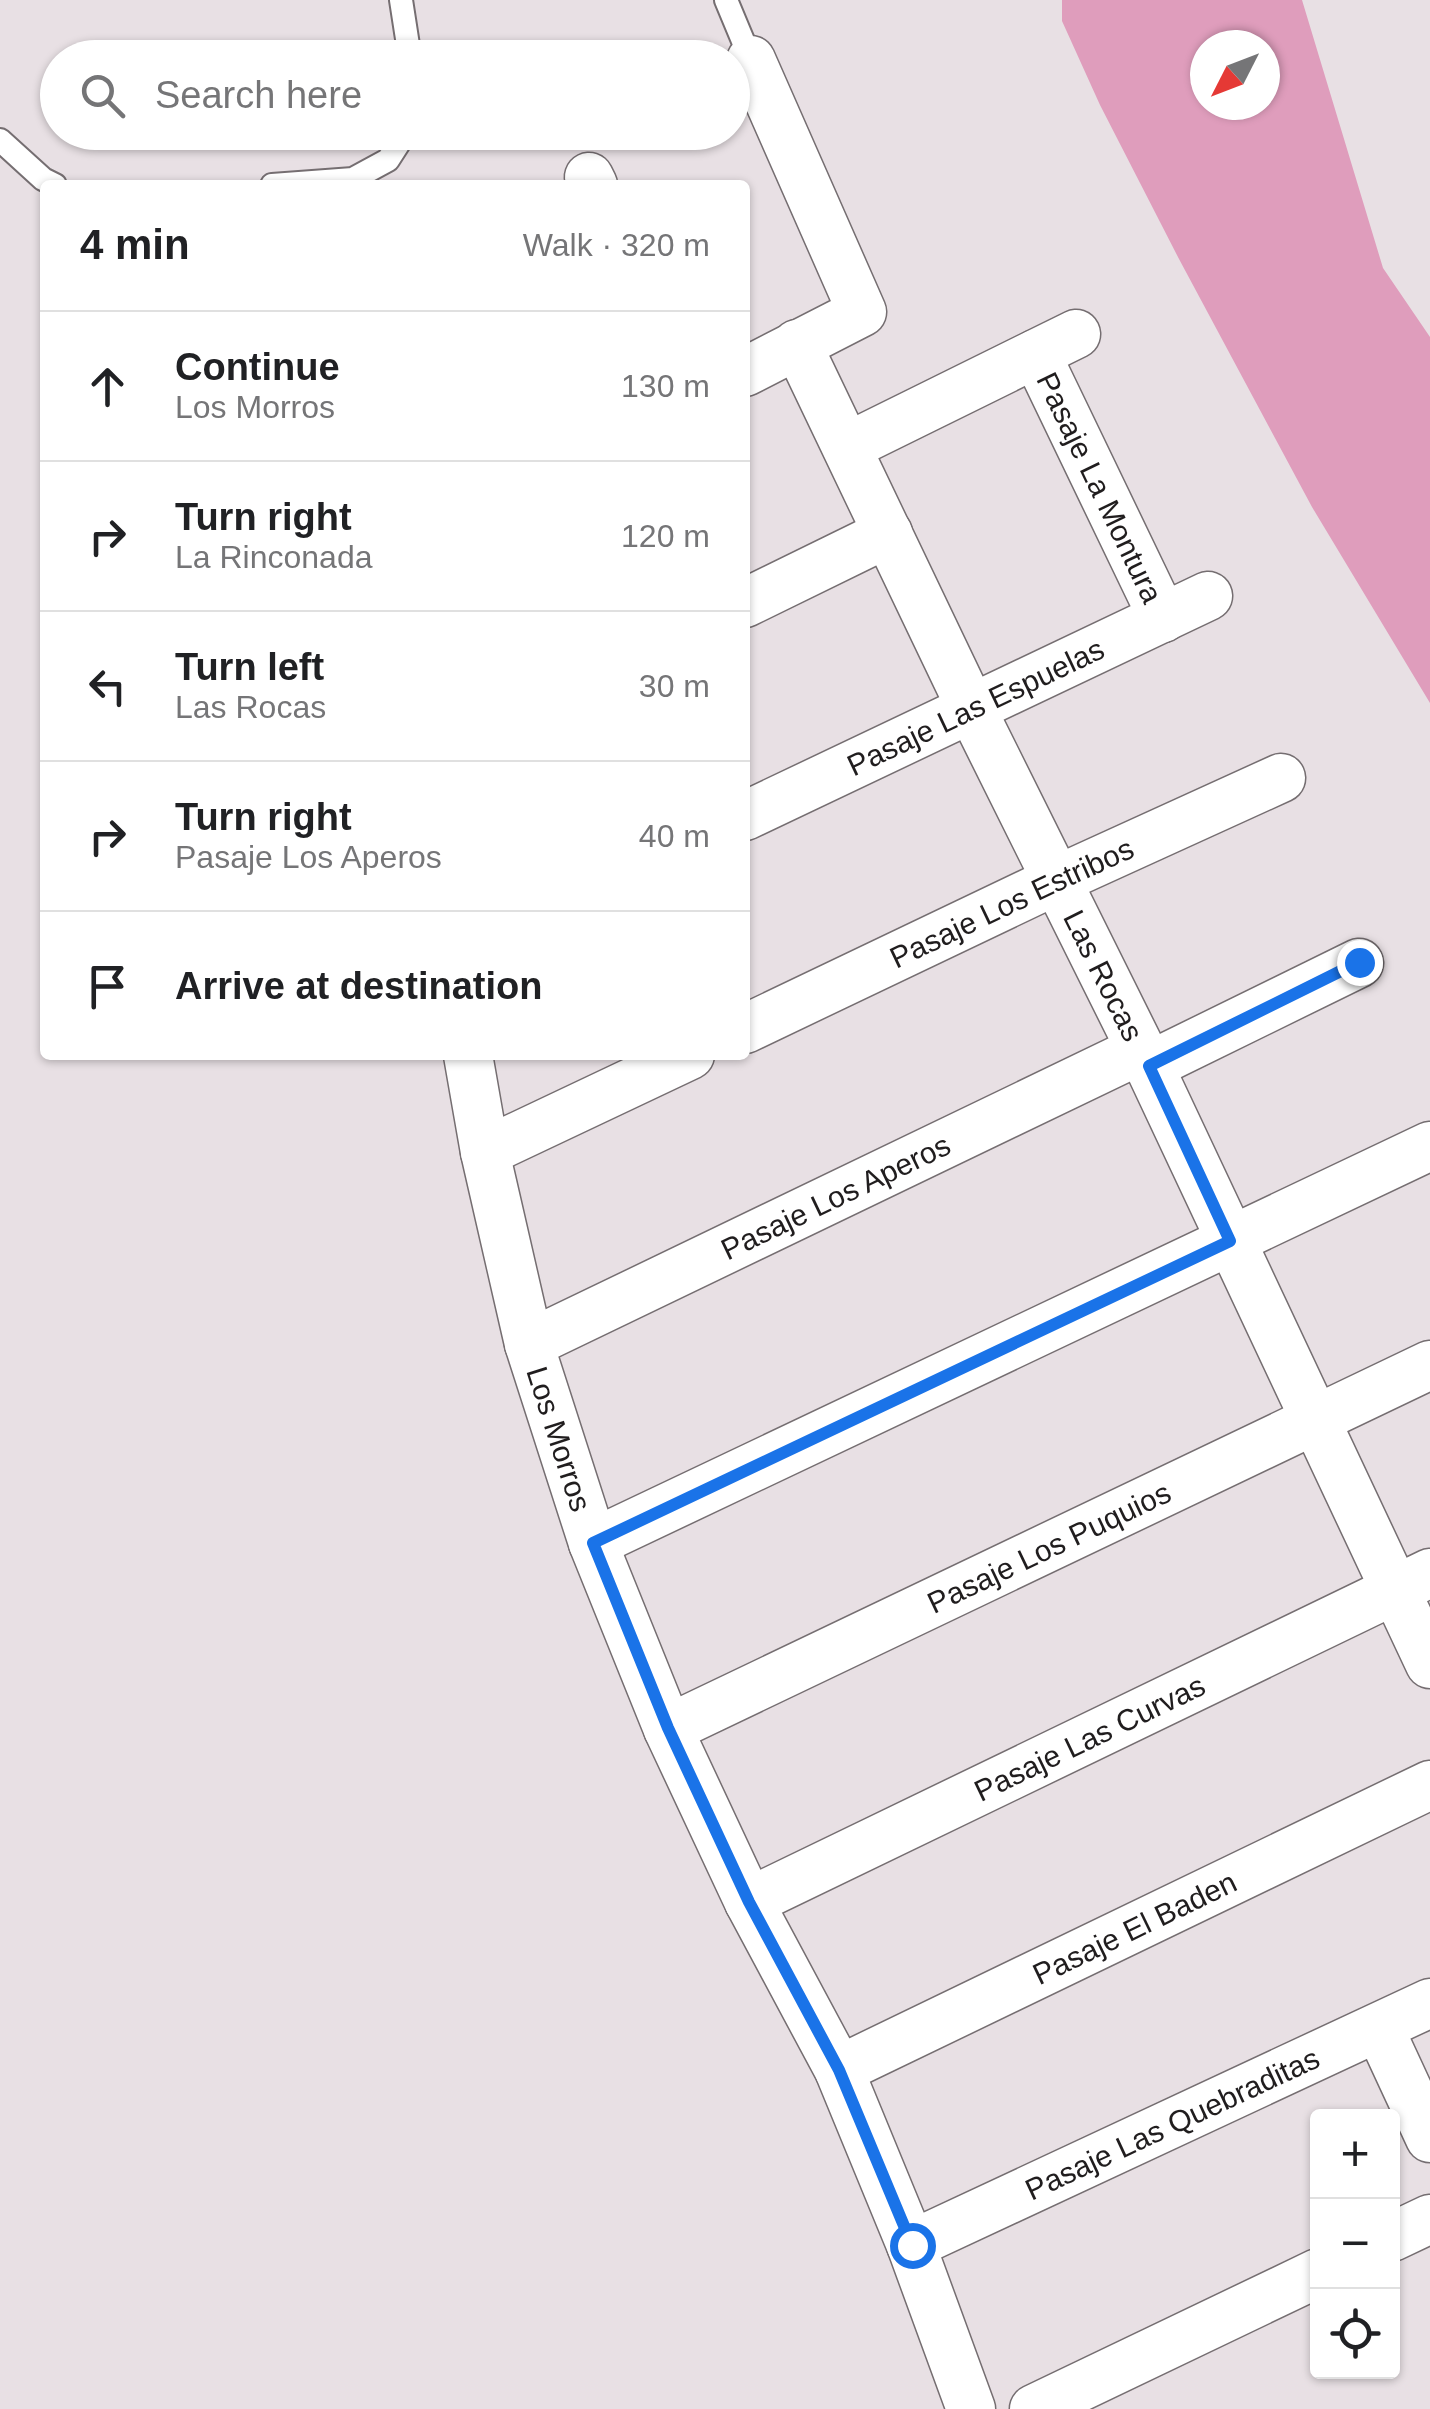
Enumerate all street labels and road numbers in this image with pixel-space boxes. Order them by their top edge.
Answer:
street label: Pasaje La Montura [1031,367,1170,608]
street label: Pasaje Las Espuelas [842,632,1109,782]
street label: Pasaje Los Estribos [884,831,1138,974]
street label: Las Rocas [1058,905,1150,1046]
street label: Pasaje Los Aperos [715,1127,955,1266]
street label: Los Morros [521,1362,598,1515]
street label: Pasaje Los Puquios [922,1475,1176,1619]
street label: Pasaje Las Curvas [969,1668,1210,1807]
street label: Pasaje El Baden [1027,1864,1242,1991]
street label: Pasaje Las Quebraditas [1020,2041,1324,2206]

